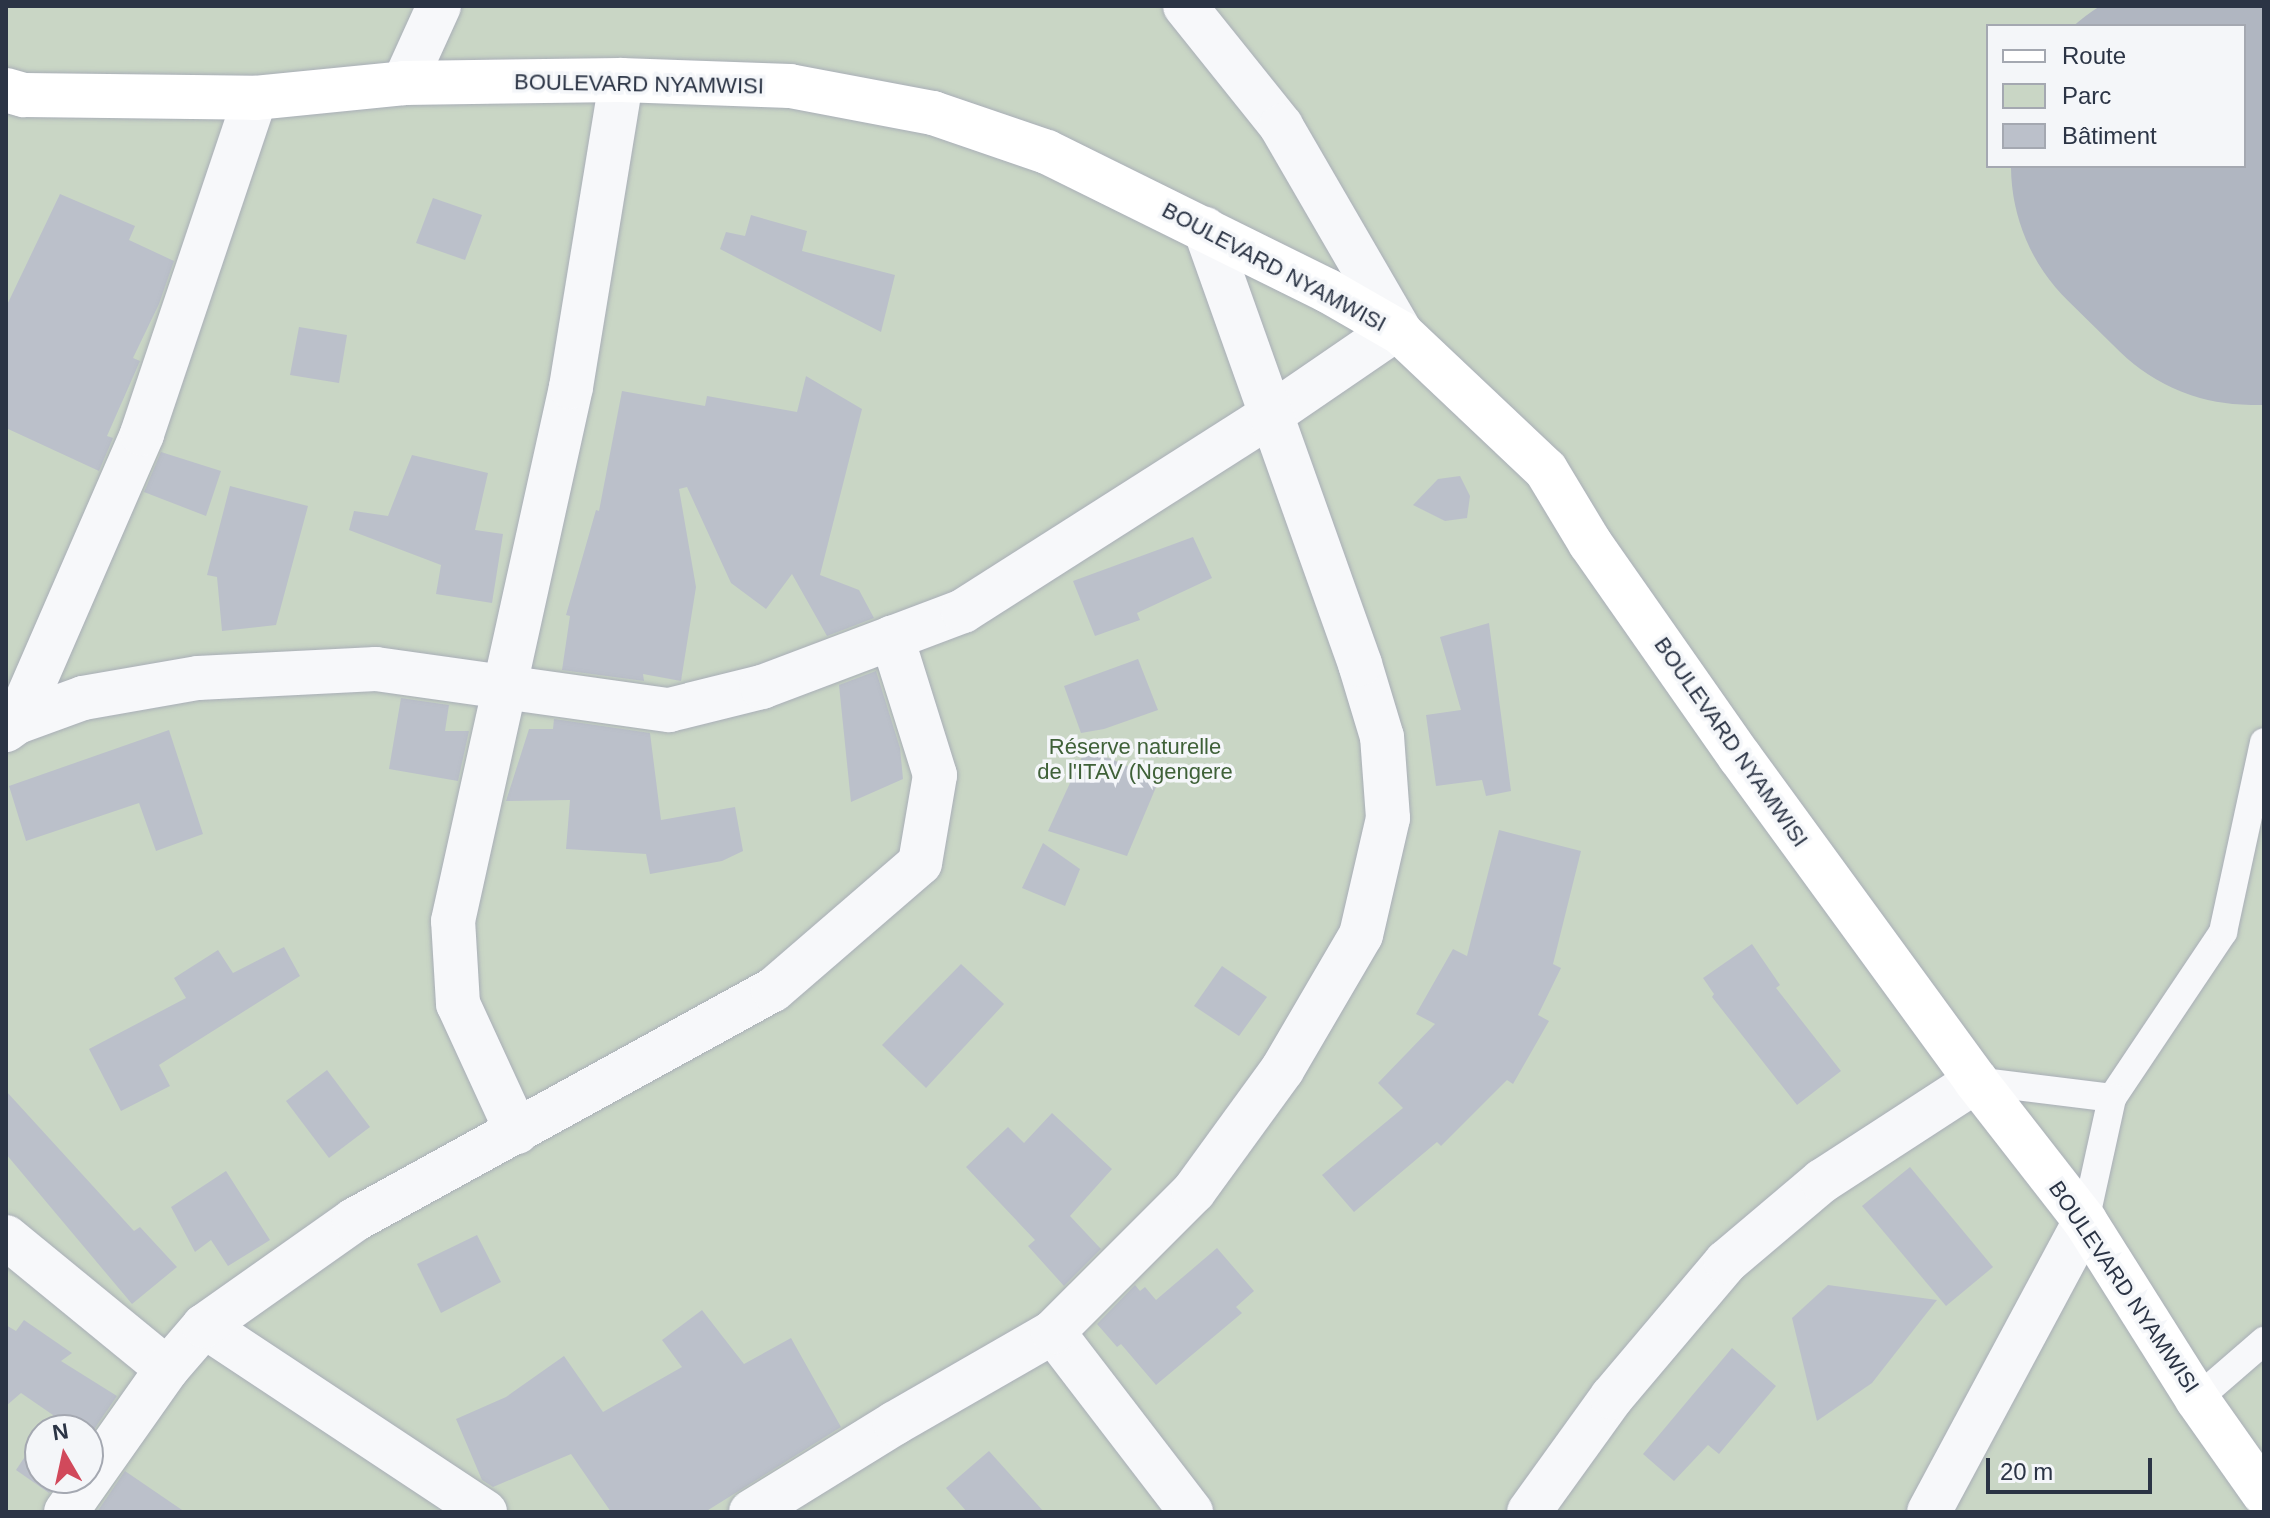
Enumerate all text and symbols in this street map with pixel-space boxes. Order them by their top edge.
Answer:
legend [1986,24,2246,168]
text: Route [2062,42,2126,69]
street label: BOULEVARD NYAMWISI [514,69,764,99]
text: Parc [2062,82,2111,109]
text: Bâtiment [2062,122,2157,149]
street label: BOULEVARD NYAMWISI [1158,197,1390,337]
street label: BOULEVARD NYAMWISI [1649,632,1813,852]
park label: Réserve naturelle de l'ITAV (Ngengere [1037,733,1233,784]
street label: BOULEVARD NYAMWISI [2043,1176,2205,1398]
north arrow [24,1414,104,1494]
text: N [51,1418,70,1445]
scale bar [1990,1442,2156,1492]
text: 20 m [2000,1458,2053,1485]

